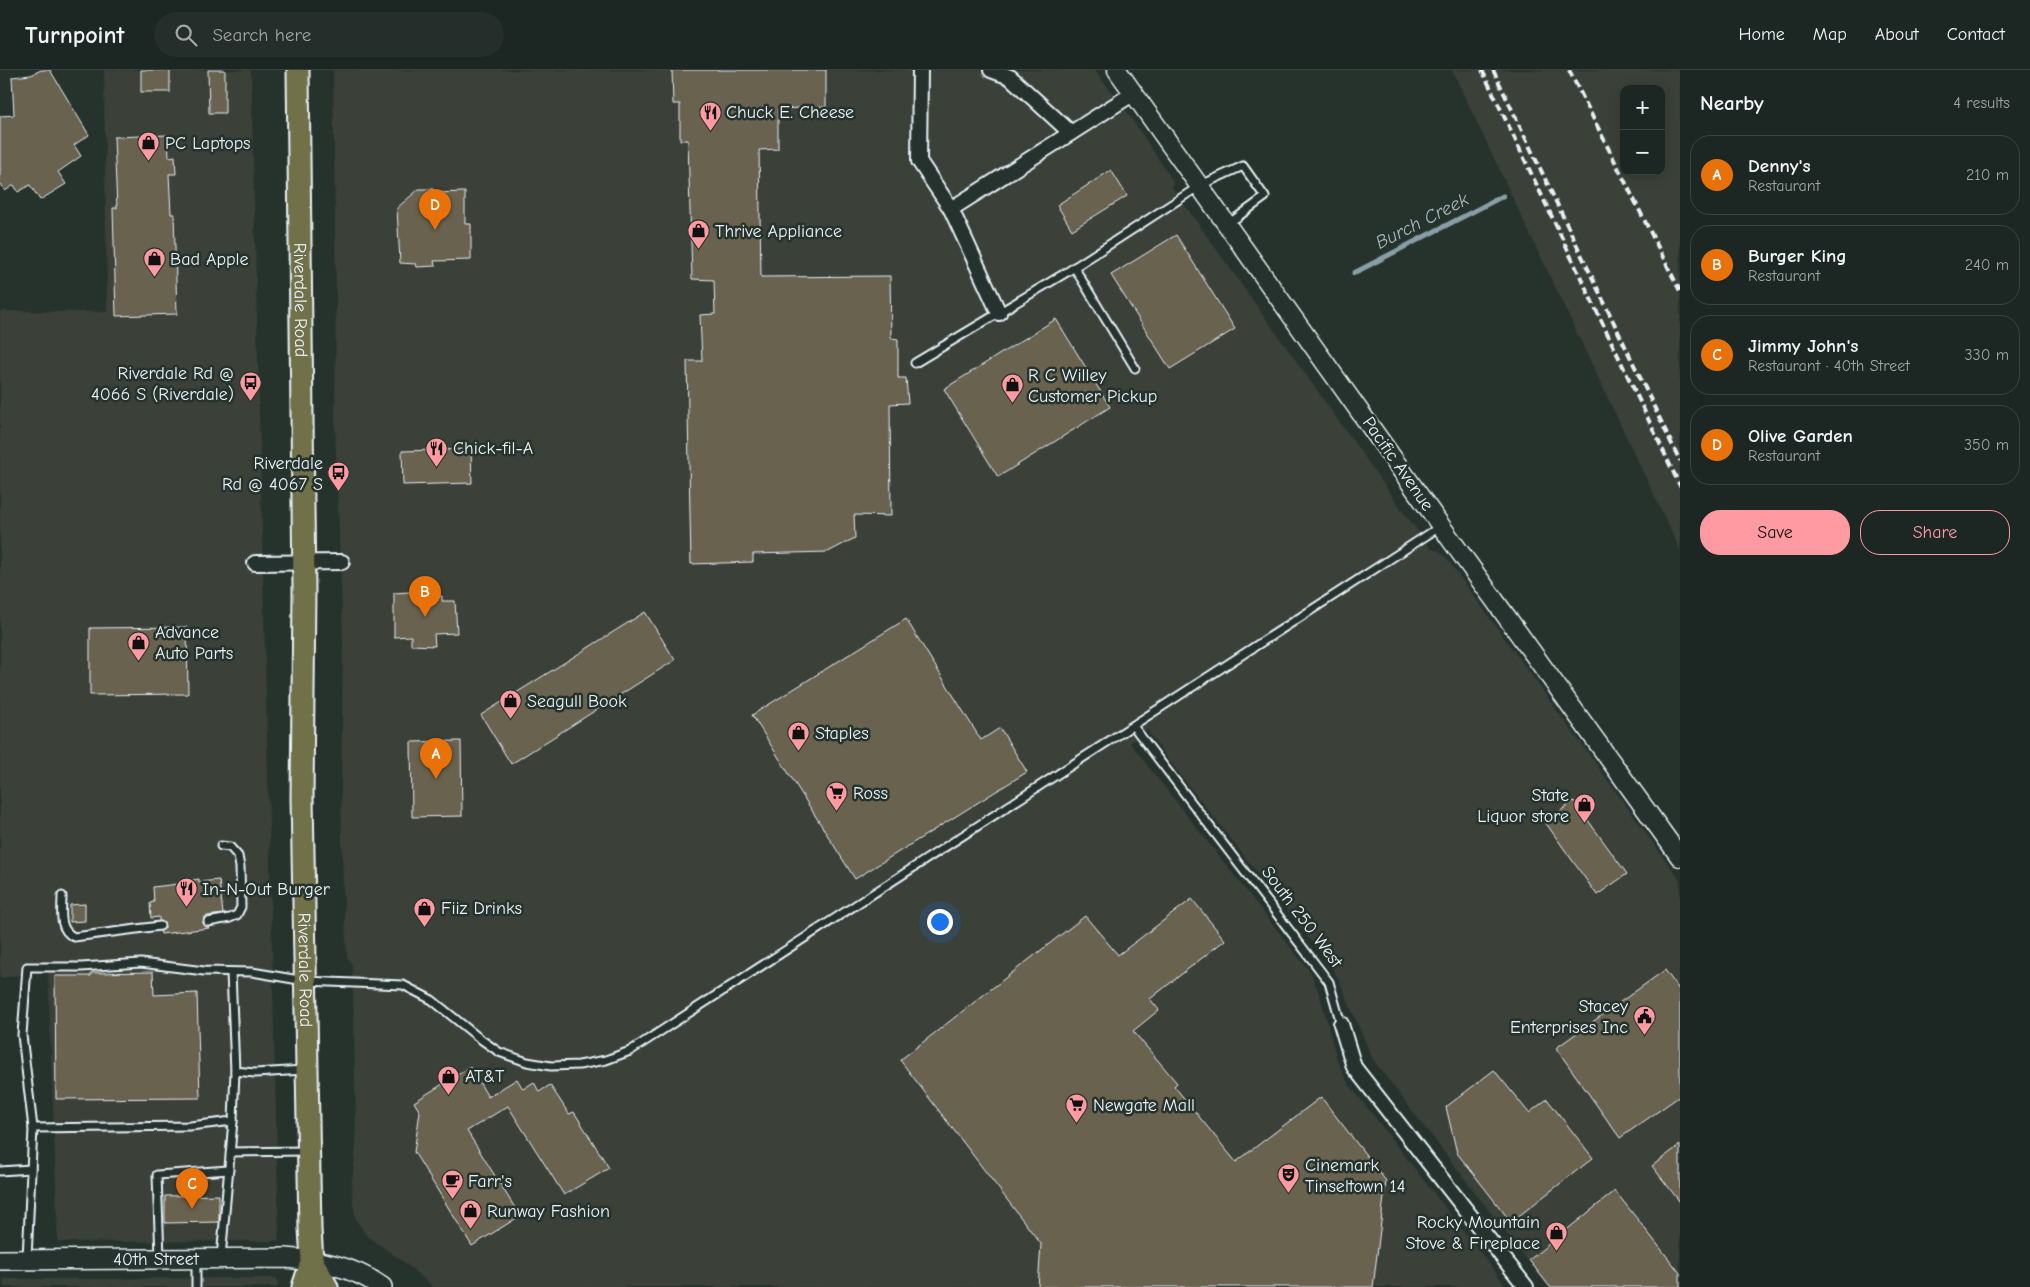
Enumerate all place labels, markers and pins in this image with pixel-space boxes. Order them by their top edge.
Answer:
restaurant icon: Chuck E. Cheese [698,100,722,131]
place label: Chuck E. Cheese [726,102,854,123]
shop icon: PC Laptops [137,131,161,162]
place label: PC Laptops [165,133,251,154]
pin: D [419,189,451,230]
shop icon: Thrive Appliance [687,219,711,250]
place label: Thrive Appliance [715,221,842,242]
shop icon: Bad Apple [142,247,166,278]
place label: Bad Apple [170,249,249,270]
place label: Riverdale Rd @ 4066 S (Riverdale) [91,363,234,405]
place label: R C Willey Customer Pickup [1028,365,1157,407]
bus stop icon: Riverdale Rd @ 4066 S (Riverdale) [238,371,262,402]
shop icon: R C Willey Customer Pickup [1000,373,1024,404]
restaurant icon: Chick-fil-A [425,436,449,467]
place label: Chick-fil-A [453,438,533,459]
place label: Riverdale Rd @ 4067 S [222,453,323,495]
bus stop icon: Riverdale Rd @ 4067 S [327,461,351,492]
pin: B [409,576,441,617]
place label: Advance Auto Parts [155,622,233,664]
shop icon: Advance Auto Parts [127,630,151,661]
shop icon: Seagull Book [499,689,523,720]
place label: Seagull Book [527,691,627,712]
shop icon: Staples [787,721,811,752]
place label: Staples [815,723,869,744]
pin: A [420,738,452,779]
supermarket icon: Ross [825,781,849,812]
place label: Ross [853,783,888,804]
place label: State Liquor store [1477,785,1569,827]
shop icon: State Liquor store [1573,793,1597,824]
restaurant icon: In-N-Out Burger [174,877,198,908]
place label: In-N-Out Burger [202,879,331,900]
shop icon: Fiiz Drinks [413,896,437,927]
place label: Fiiz Drinks [441,898,522,919]
place label: Stacey Enterprises Inc [1510,996,1629,1038]
public building icon: Stacey Enterprises Inc [1632,1004,1656,1035]
shop icon: AT&T [437,1064,461,1095]
place label: AT&T [465,1066,505,1087]
supermarket icon: Newgate Mall [1065,1093,1089,1124]
place label: Newgate Mall [1093,1095,1195,1116]
place label: Cinemark Tinseltown 14 [1305,1155,1405,1197]
theatre icon: Cinemark Tinseltown 14 [1277,1163,1301,1194]
pin: C [176,1168,208,1209]
cafe icon: Farr's [440,1169,464,1200]
place label: Farr's [468,1171,512,1192]
shop icon: Runway Fashion [459,1199,483,1230]
place label: Runway Fashion [487,1201,610,1222]
place label: Rocky Mountain Stove & Fireplace [1406,1212,1540,1254]
shop icon: Rocky Mountain Stove & Fireplace [1544,1220,1568,1251]

